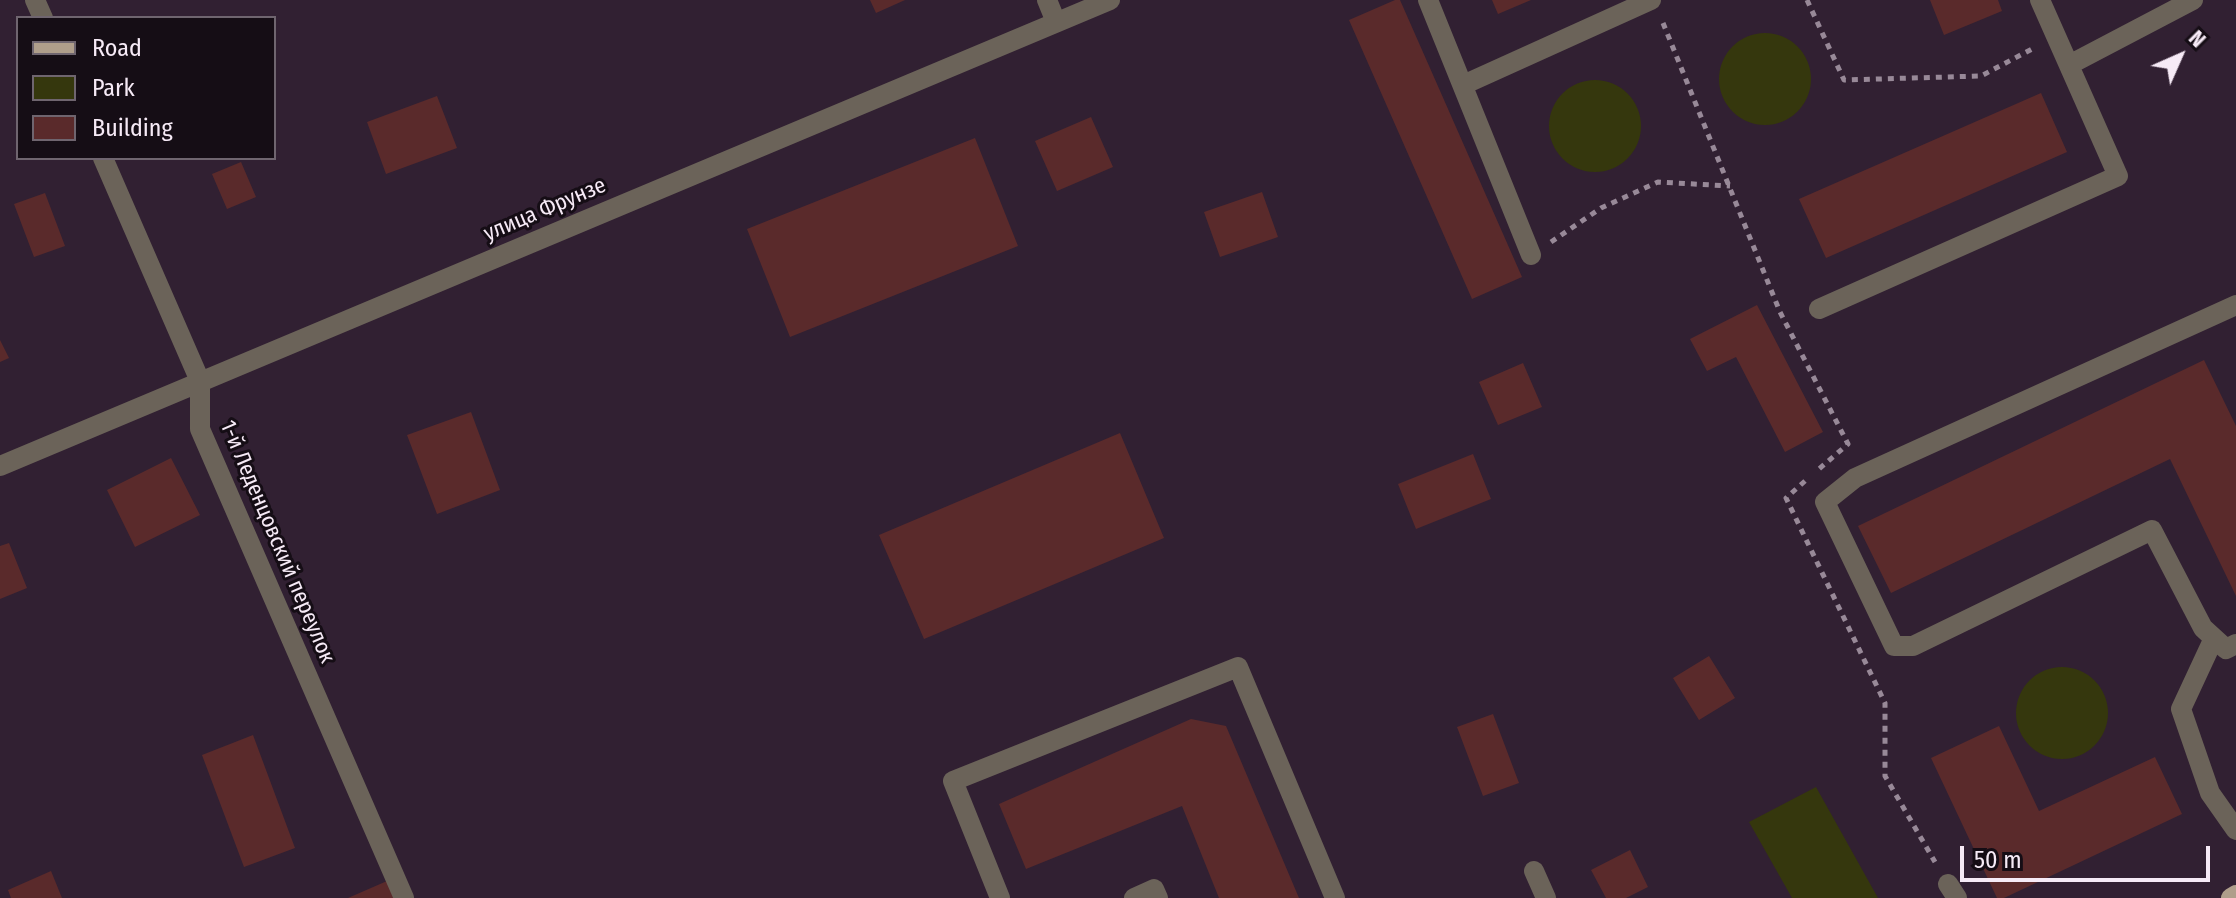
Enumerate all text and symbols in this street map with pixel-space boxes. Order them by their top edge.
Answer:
legend [16,16,276,160]
north arrow [2140,16,2220,96]
text: N [2183,24,2212,53]
text: Road [92,34,142,62]
text: Park [92,74,135,102]
text: Building [92,114,173,142]
street label: улица Фрунзе [480,172,610,248]
street label: 1-й Леденцовский переулок [214,417,340,667]
scale bar [1964,830,2214,880]
text: 50 m [1974,846,2022,874]

